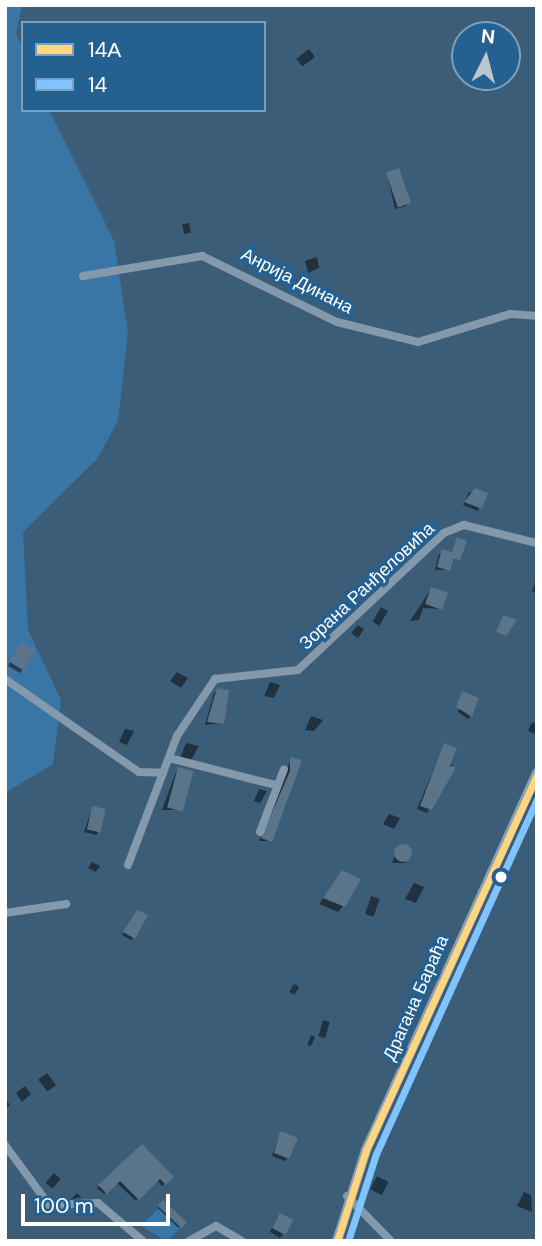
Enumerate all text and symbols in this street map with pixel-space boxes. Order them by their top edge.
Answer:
legend [21,21,266,112]
north arrow [451,21,521,91]
text: N [480,23,496,50]
text: 14А [88,36,121,64]
text: 14 [88,71,107,99]
street label: Анрија Динана [237,243,357,319]
street label: Зорана Ранђеловића [295,518,439,654]
unlabelled marker [494,870,508,884]
street label: Драгана Бараћа [379,932,453,1064]
scale bar [24,1180,173,1224]
text: 100 m [34,1192,94,1220]

